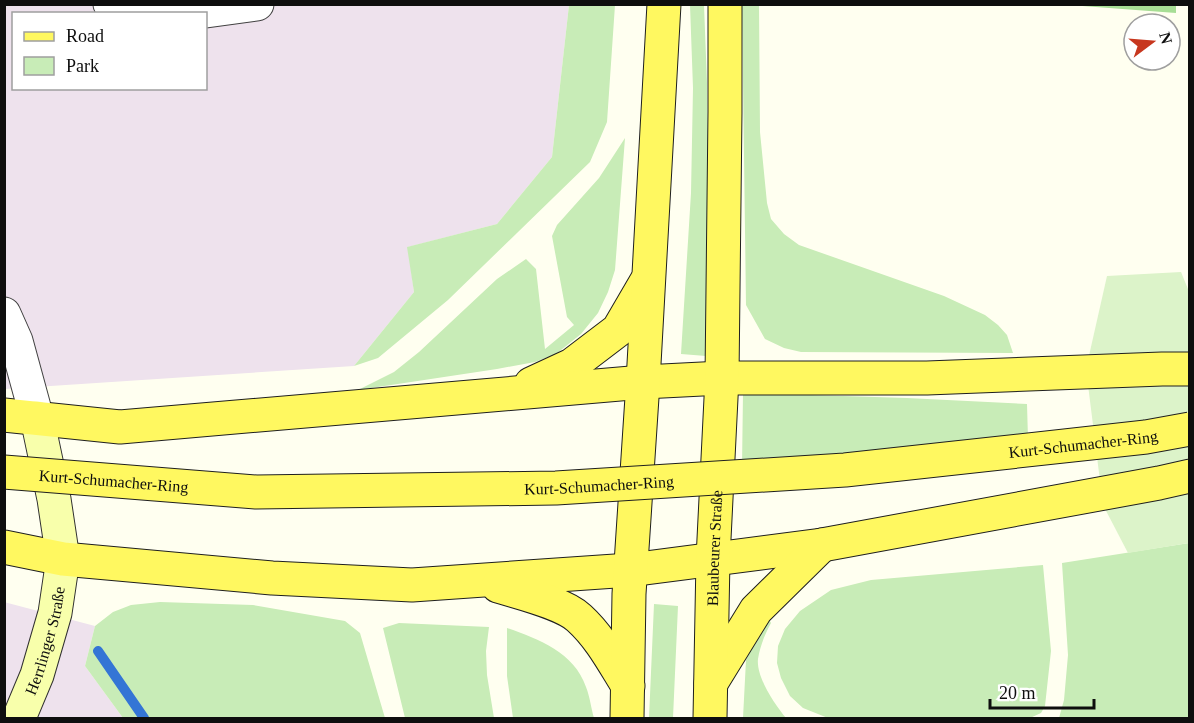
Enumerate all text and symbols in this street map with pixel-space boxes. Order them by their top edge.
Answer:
legend [12,12,207,90]
north arrow [1122,12,1182,72]
text: Road [66,26,104,46]
text: N [1156,30,1176,46]
text: Park [66,56,99,76]
street label: Kurt-Schumacher-Ring [1008,427,1159,461]
street label: Kurt-Schumacher-Ring [38,467,189,497]
street label: Kurt-Schumacher-Ring [524,473,675,497]
street label: Blaubeurer Straße [704,490,725,606]
street label: Herrlinger Straße [22,586,68,697]
scale bar [990,672,1094,710]
text: 20 m [999,683,1036,703]

